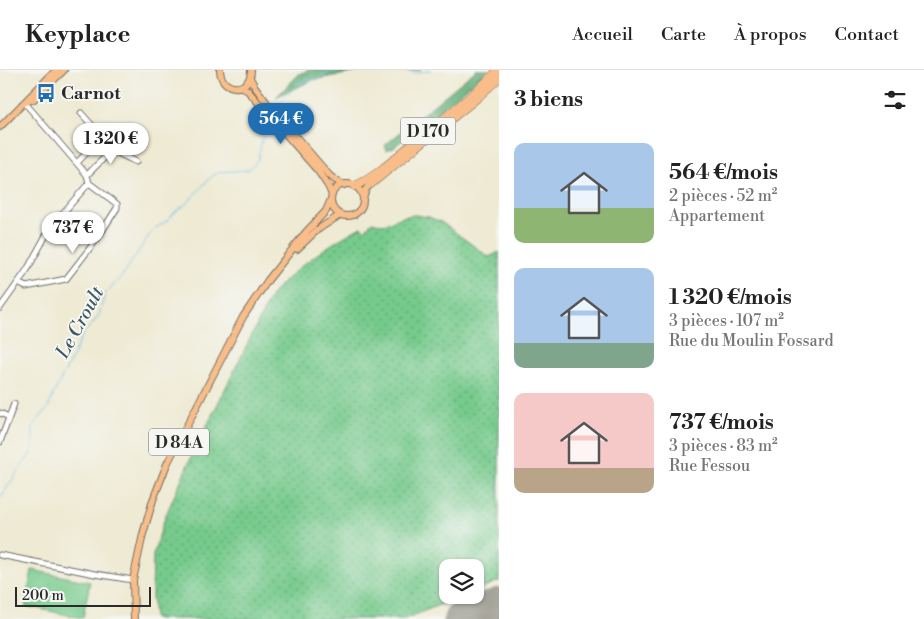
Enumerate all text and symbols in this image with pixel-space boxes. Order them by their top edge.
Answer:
text: Keyplace [25,20,130,50]
text: Accueil [572,23,633,46]
text: Carte [661,23,706,46]
text: À propos [734,23,807,46]
text: Contact [835,23,899,46]
bus stop icon: Carnot [35,82,57,104]
place label: Carnot [61,82,121,105]
icon: filters [881,86,909,114]
text: 3 biens [514,87,583,113]
pin: 564 € [246,102,316,145]
text: 564 € [259,109,303,129]
road number: D 170 [400,118,456,144]
pin: 1 320 € [65,122,157,165]
text: 1 320 € [84,129,138,149]
text: 564 €/mois [669,160,778,186]
icon: home [554,163,614,223]
text: 2 pièces · 52 m² [669,186,777,206]
text: Appartement [669,206,765,226]
pin: 737 € [38,212,108,254]
text: 737 € [53,218,93,238]
water label: Le Croult [50,282,110,363]
text: 1 320 €/mois [669,285,792,311]
icon: home [554,288,614,348]
text: 3 pièces · 107 m² [669,311,784,331]
text: Rue du Moulin Fossard [669,331,834,351]
text: 737 €/mois [669,410,774,436]
icon: home [554,413,614,473]
road number: D 84A [149,428,209,456]
text: 3 pièces · 83 m² [669,436,778,456]
text: Rue Fessou [669,456,750,476]
map controls [439,559,484,604]
button: layers [439,559,484,604]
scale bar [15,584,151,607]
text: 200 m [22,587,64,605]

